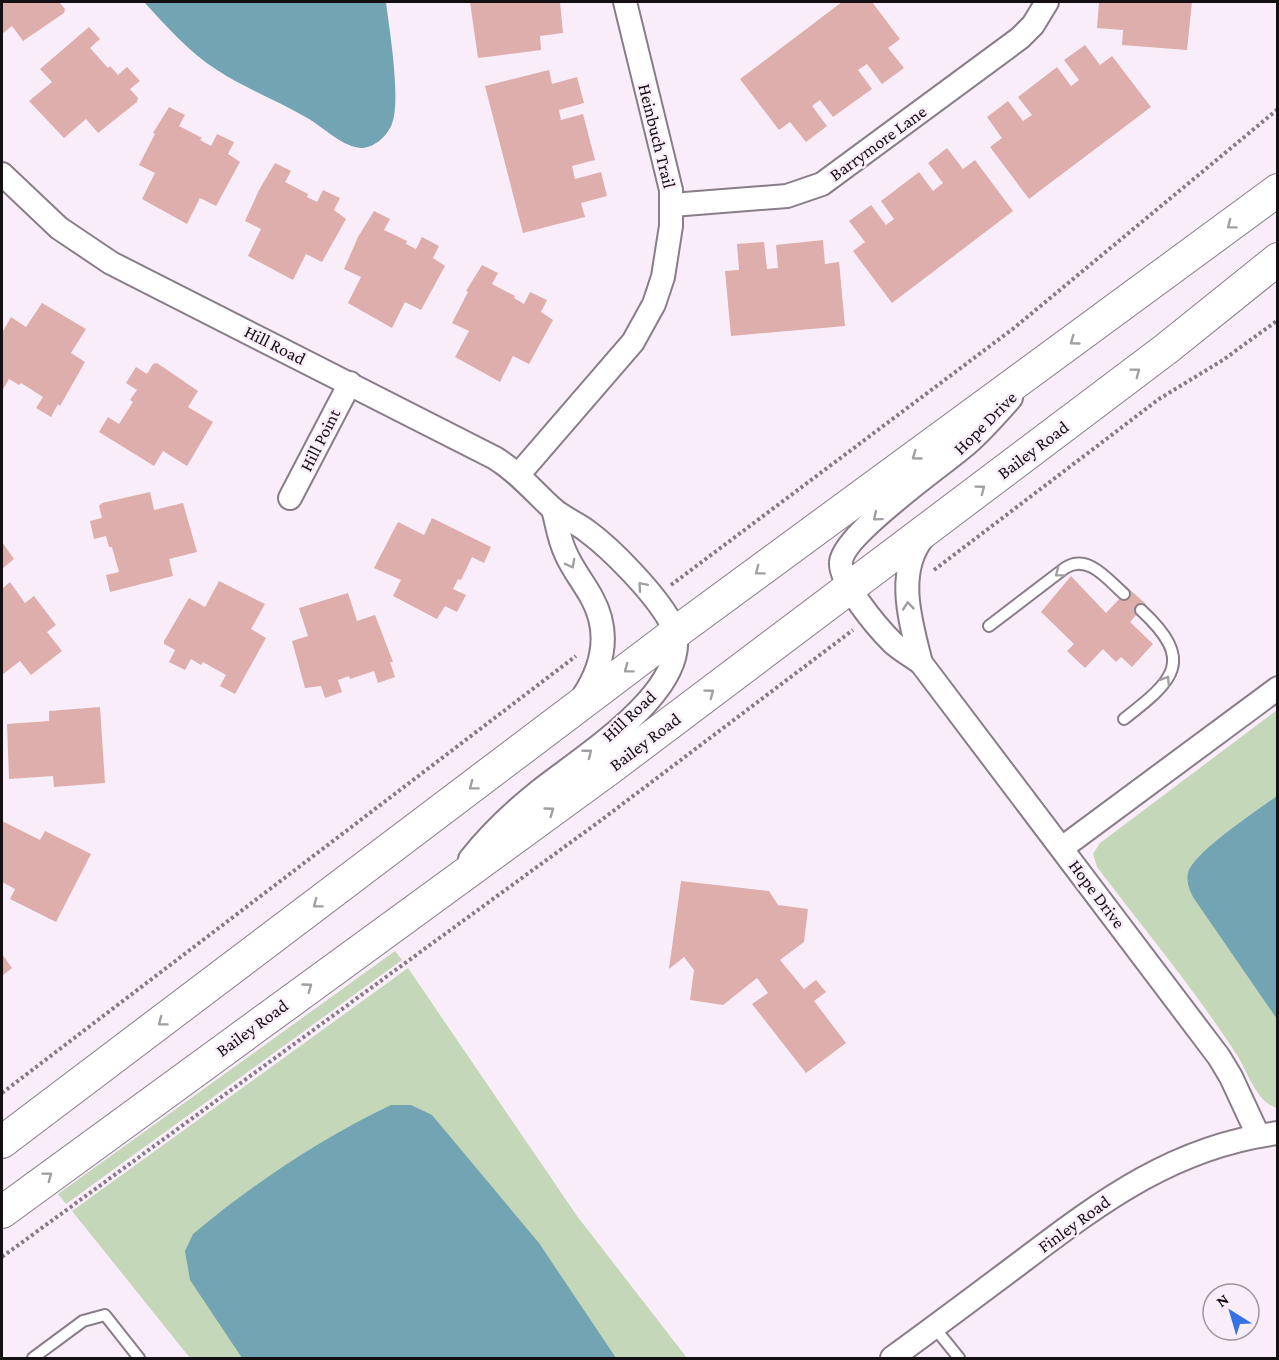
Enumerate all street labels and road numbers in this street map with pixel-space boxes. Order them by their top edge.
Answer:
street label: Heinbuch Trail [634,82,680,191]
street label: Barrymore Lane [826,101,930,185]
street label: Hill Road [241,321,309,369]
street label: Hope Drive [949,387,1021,459]
street label: Hill Point [296,405,345,475]
street label: Bailey Road [994,417,1073,483]
street label: Hill Road [598,686,660,746]
street label: Bailey Road [606,709,685,775]
street label: Hope Drive [1065,856,1129,932]
street label: Bailey Road [212,995,292,1061]
street label: Finley Road [1034,1191,1114,1257]

